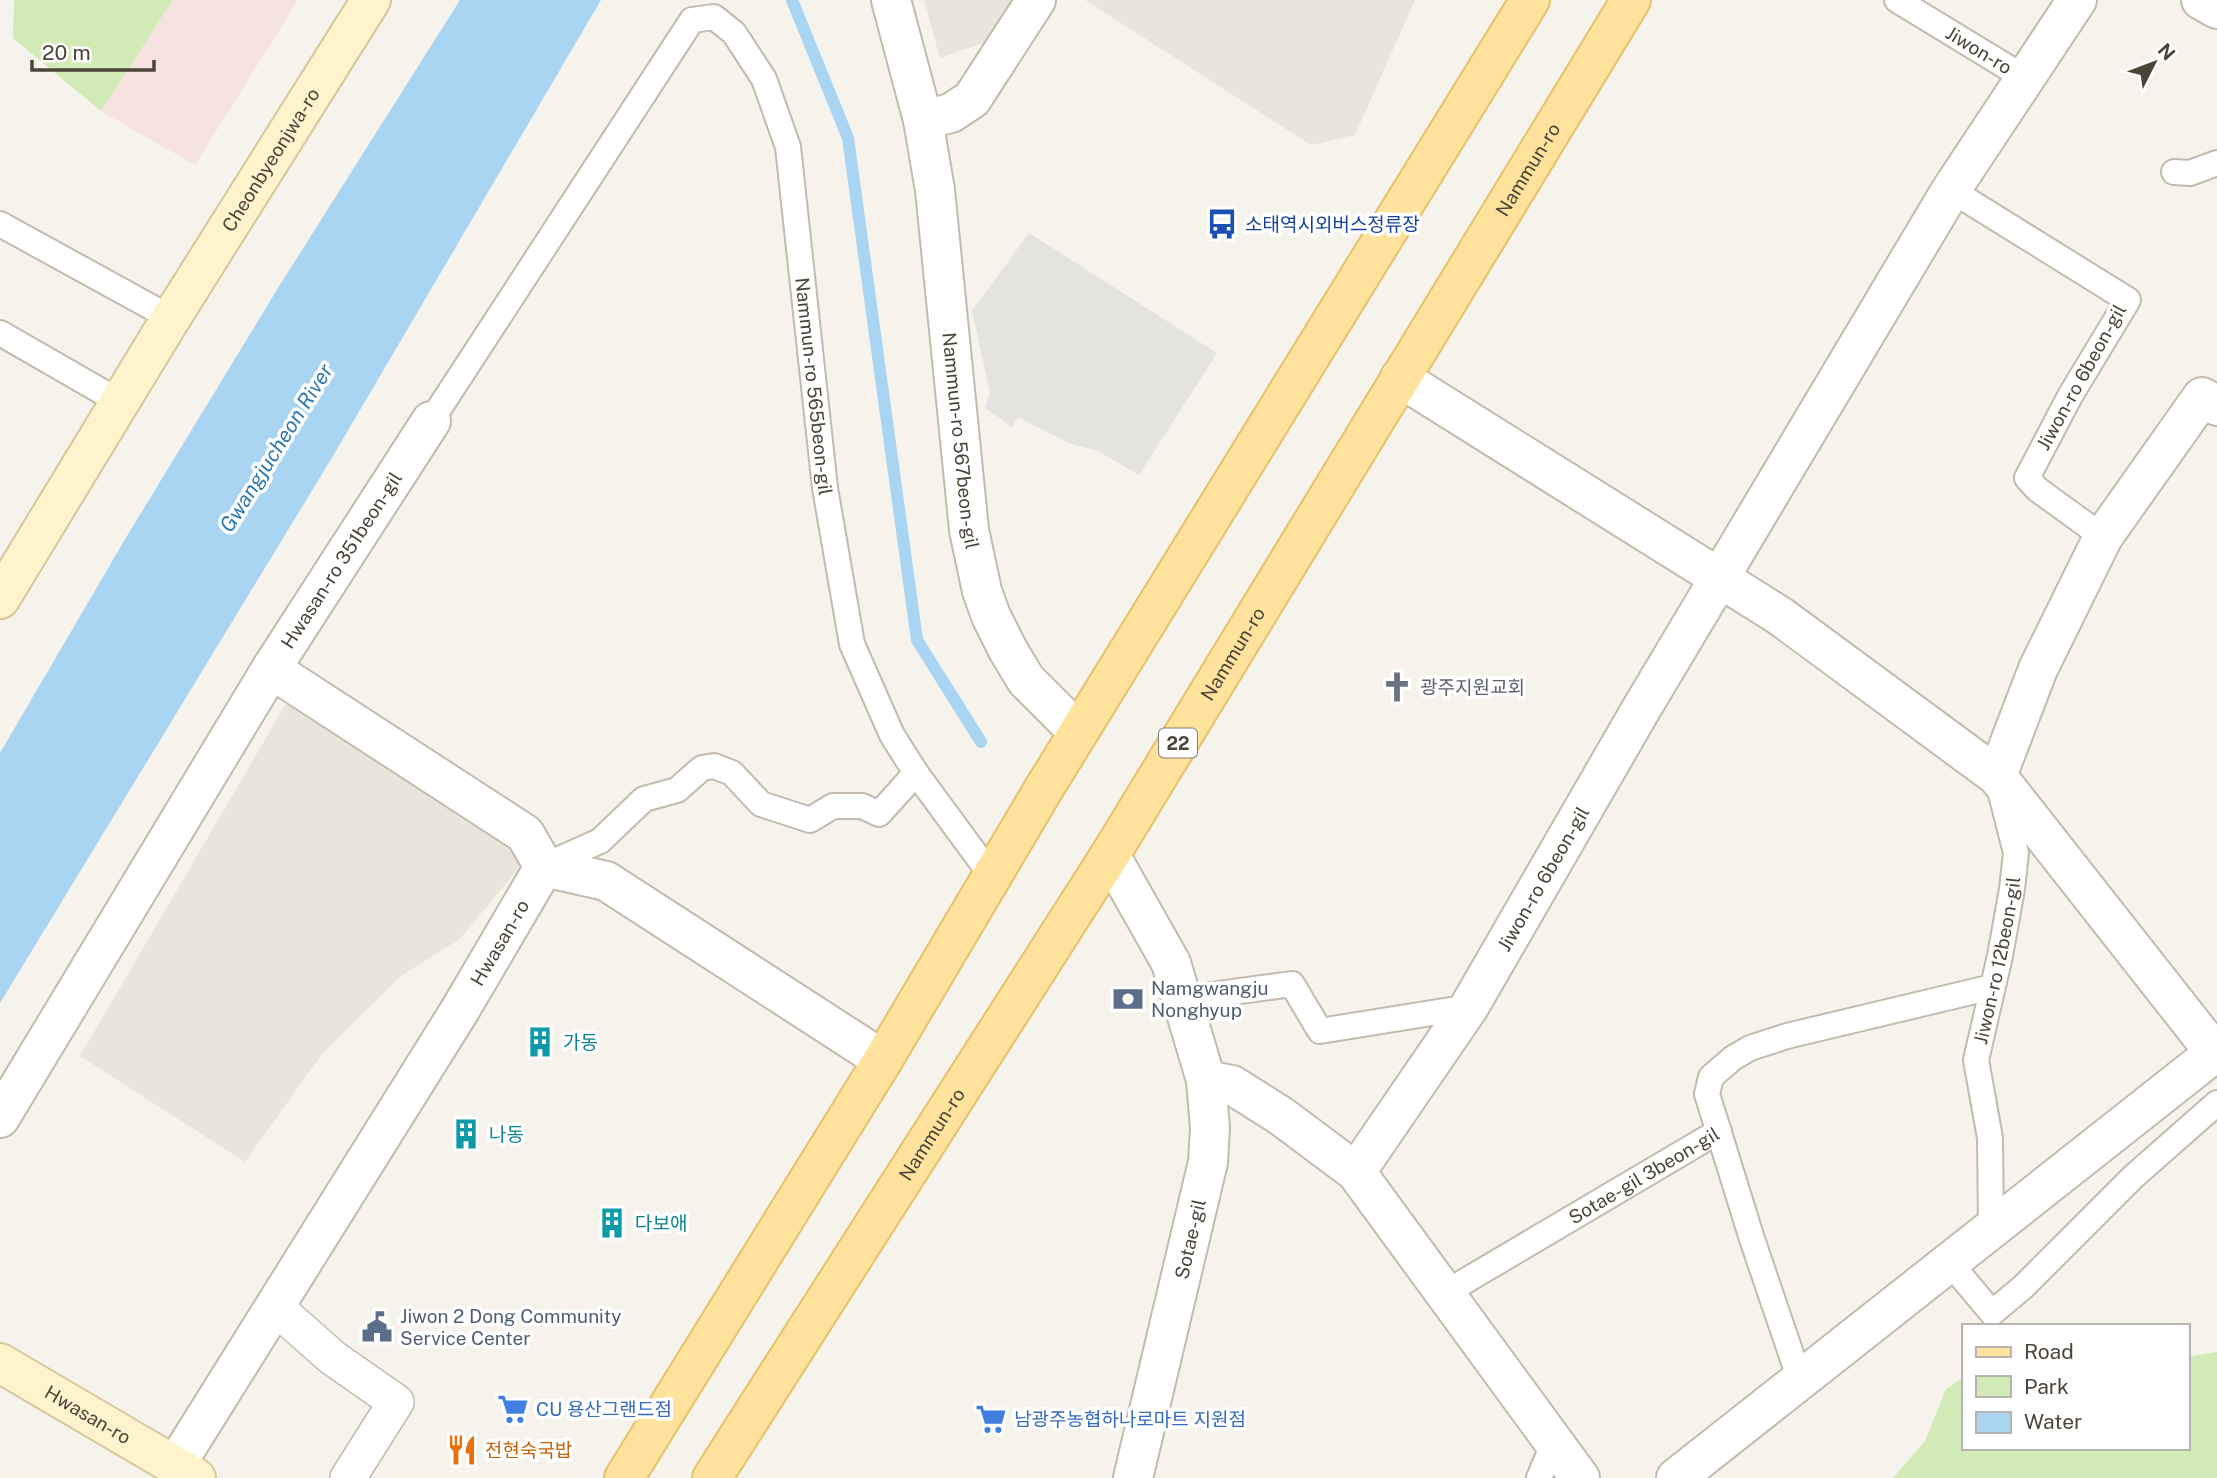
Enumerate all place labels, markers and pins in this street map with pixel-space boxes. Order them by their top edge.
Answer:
bus stop icon: 소태역시외버스정류장 [1205,207,1239,241]
place label: 소태역시외버스정류장 [1245,213,1420,235]
church icon: 광주지원교회 [1380,670,1414,704]
place label: 광주지원교회 [1420,676,1525,698]
place label: Namgwangju Nonghyup [1151,977,1269,1021]
bank icon: Namgwangju Nonghyup [1111,982,1145,1016]
building icon: 가동 [523,1025,557,1059]
place label: 가동 [563,1031,598,1053]
building icon: 나동 [449,1117,483,1151]
place label: 나동 [489,1123,524,1145]
building icon: 다보애 [595,1206,629,1240]
place label: 다보애 [635,1212,687,1234]
place label: Jiwon 2 Dong Community Service Center [400,1305,621,1349]
public building icon: Jiwon 2 Dong Community Service Center [360,1310,394,1344]
supermarket icon: CU 용산그랜드점 [496,1392,530,1426]
place label: CU 용산그랜드점 [536,1398,672,1420]
supermarket icon: 남광주농협하나로마트 지원점 [974,1402,1008,1436]
place label: 남광주농협하나로마트 지원점 [1014,1408,1246,1430]
restaurant icon: 전현숙국밥 [445,1433,479,1467]
place label: 전현숙국밥 [485,1439,572,1461]

